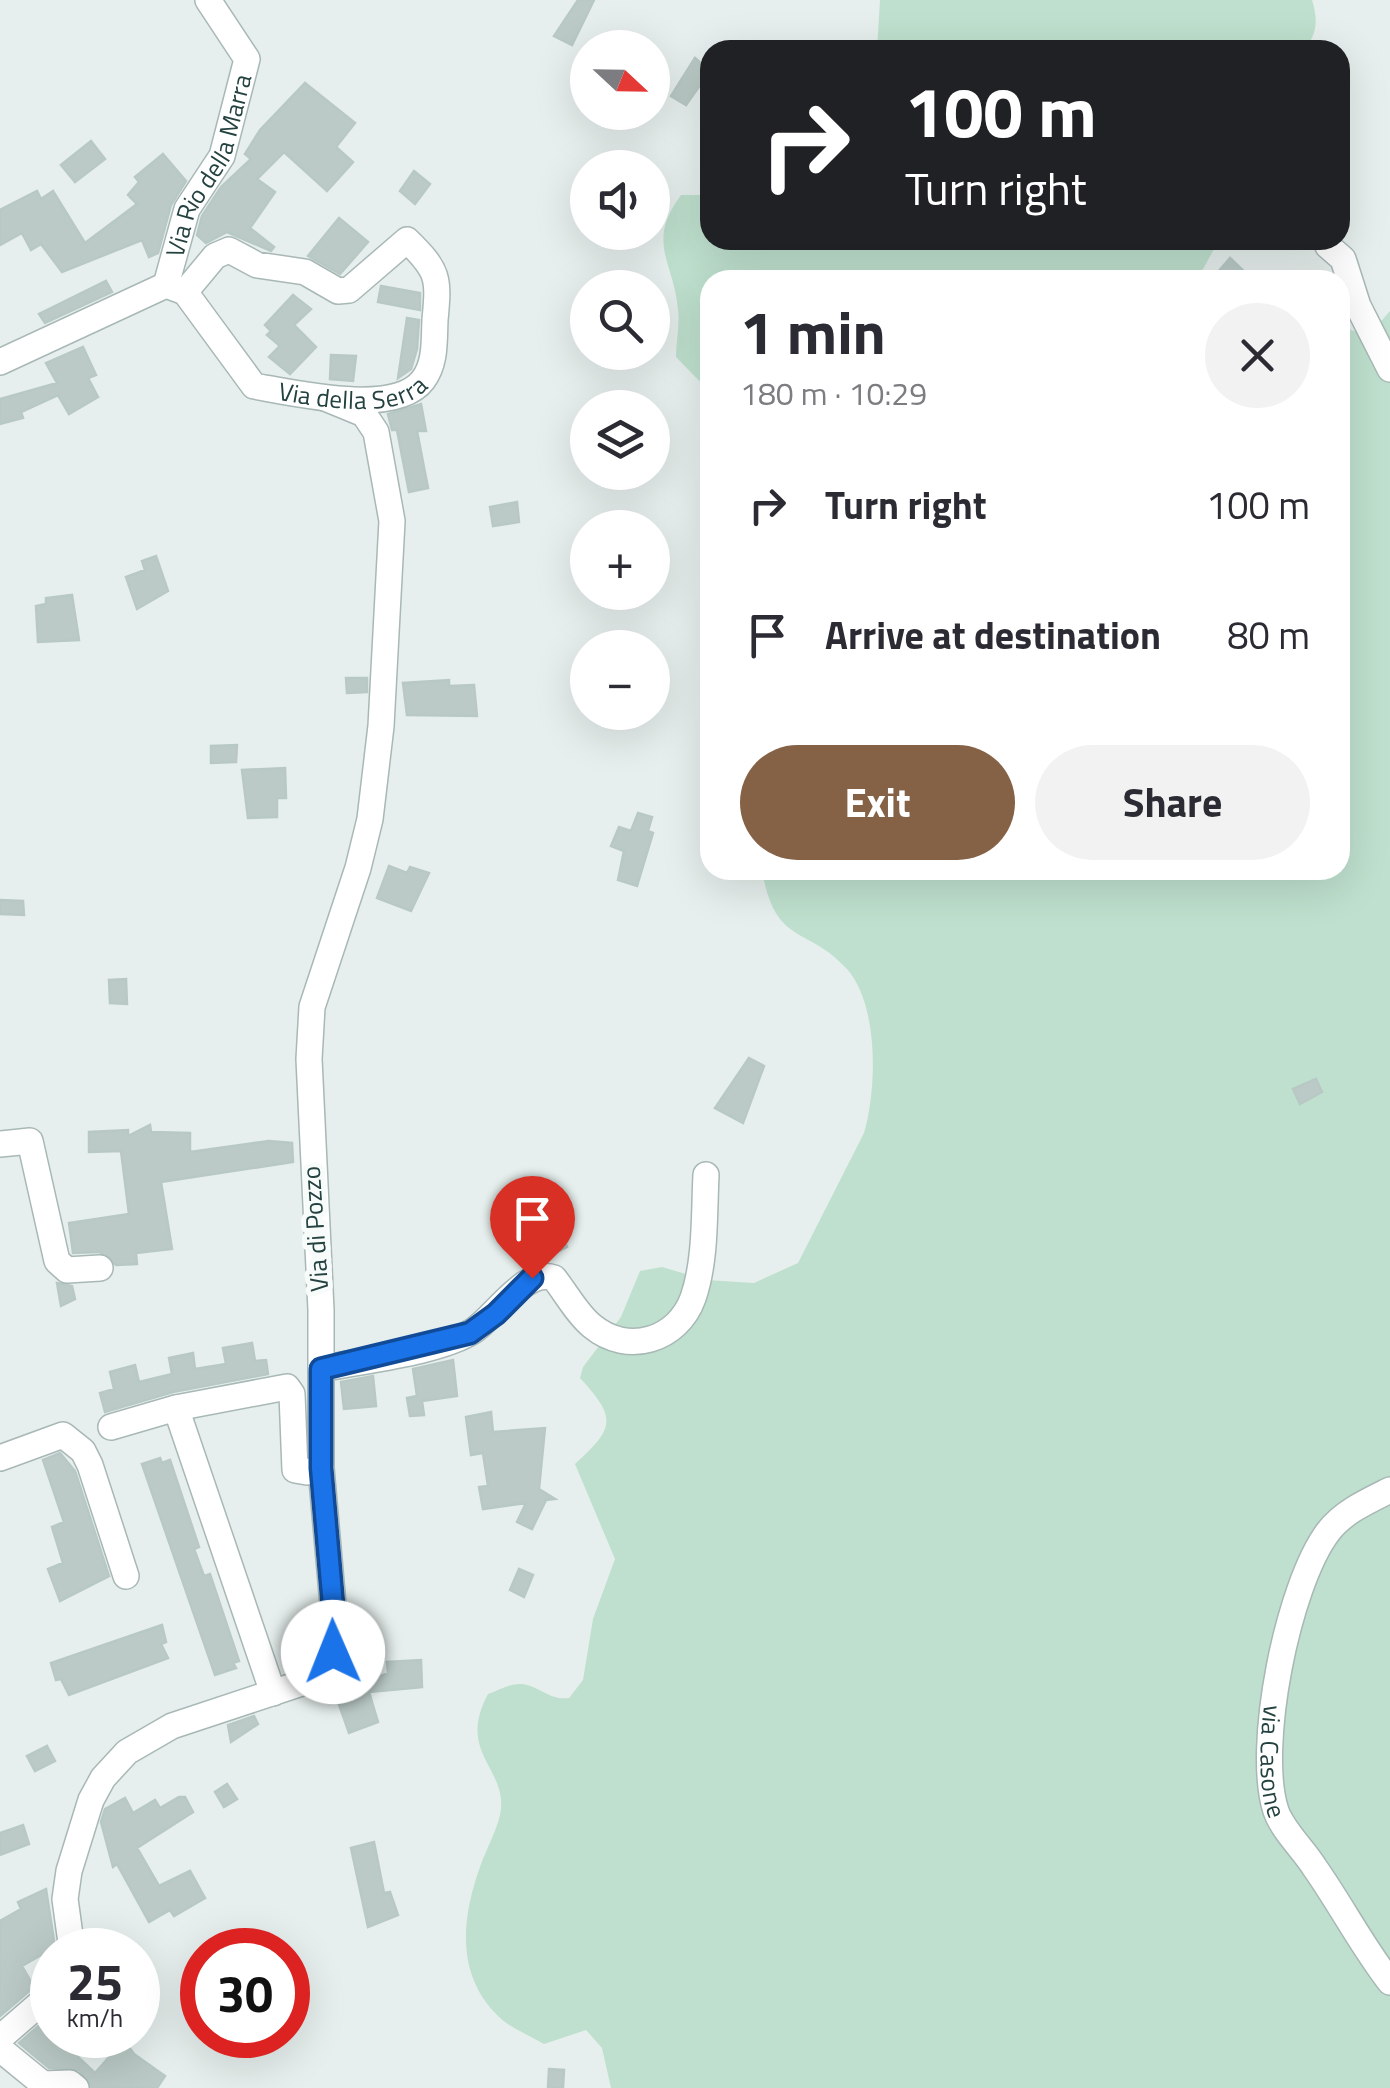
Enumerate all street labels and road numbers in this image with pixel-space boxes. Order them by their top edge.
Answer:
street label: Via Rio della Marra [156,70,261,261]
street label: Via della Serra [276,366,436,419]
street label: Via di Pozzo [292,1165,338,1293]
street label: via Casone [1250,1703,1296,1823]

